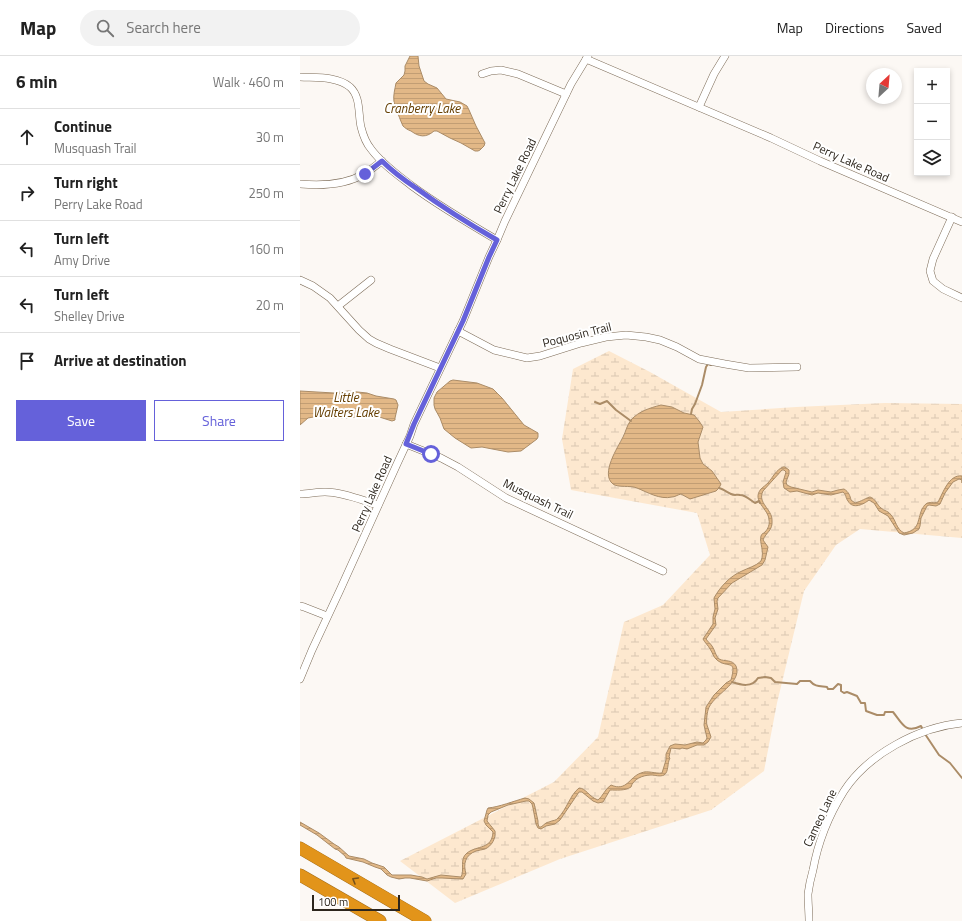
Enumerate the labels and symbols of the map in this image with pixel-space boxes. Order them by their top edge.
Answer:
north arrow [866,68,902,104]
water label: Cranberry Lake [384,98,461,118]
street label: Perry Lake Road [488,135,541,217]
street label: Perry Lake Road [810,136,892,187]
route end [356,165,374,183]
street label: Poquosin Trail [540,317,613,352]
water label: Little Walters Lake [313,387,380,422]
route start [422,445,440,463]
street label: Perry Lake Road [346,453,397,535]
street label: Musquash Trail [500,473,577,524]
street label: Cameo Lane [798,786,841,850]
one-way arrow [352,878,359,885]
scale bar [312,893,400,912]

